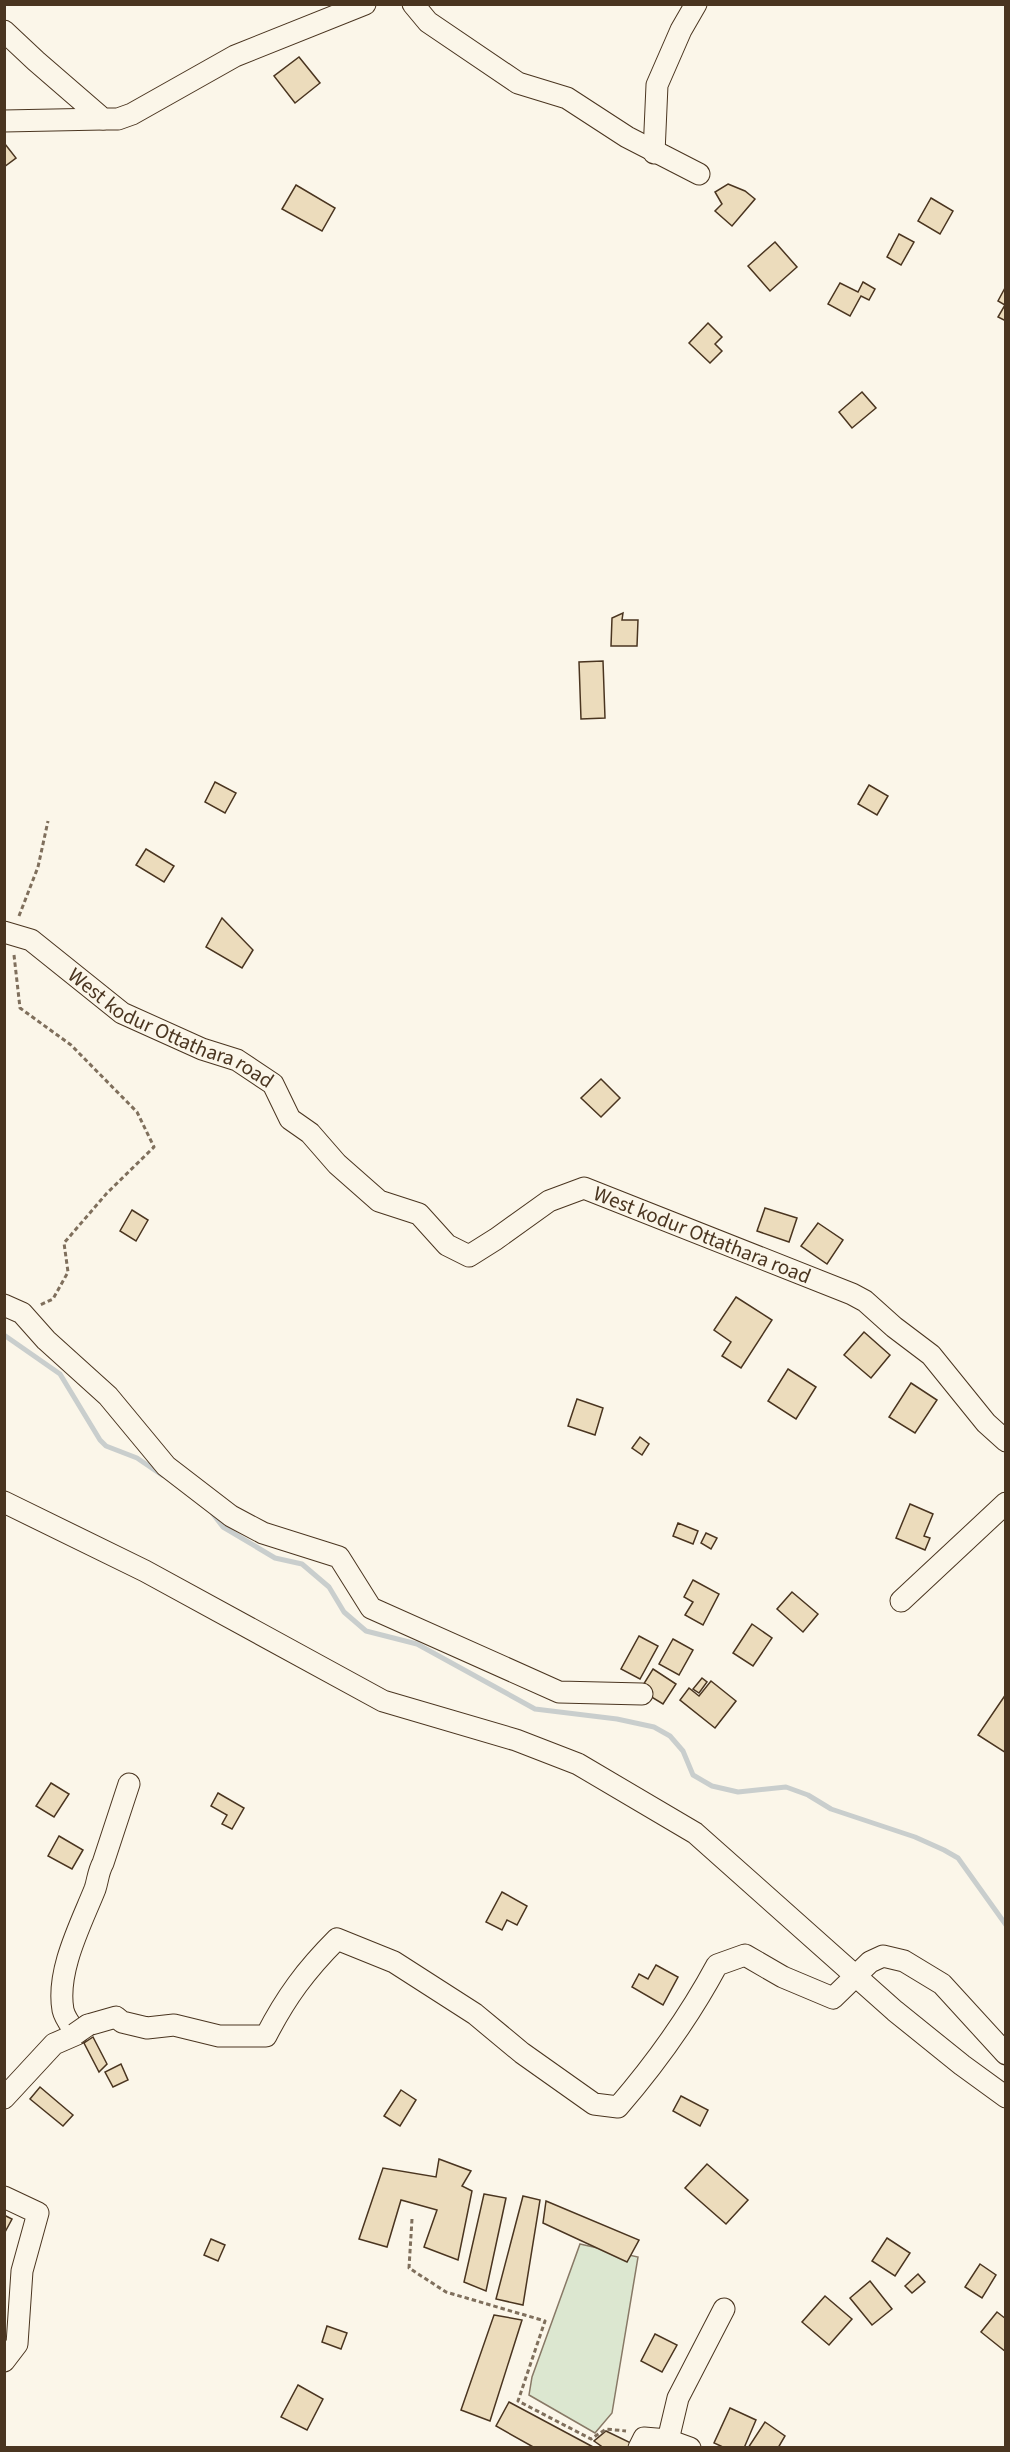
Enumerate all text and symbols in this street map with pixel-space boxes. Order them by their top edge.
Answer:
street label: West kodur Ottathara road [62,960,280,1095]
street label: West kodur Ottathara road [589,1178,815,1291]

